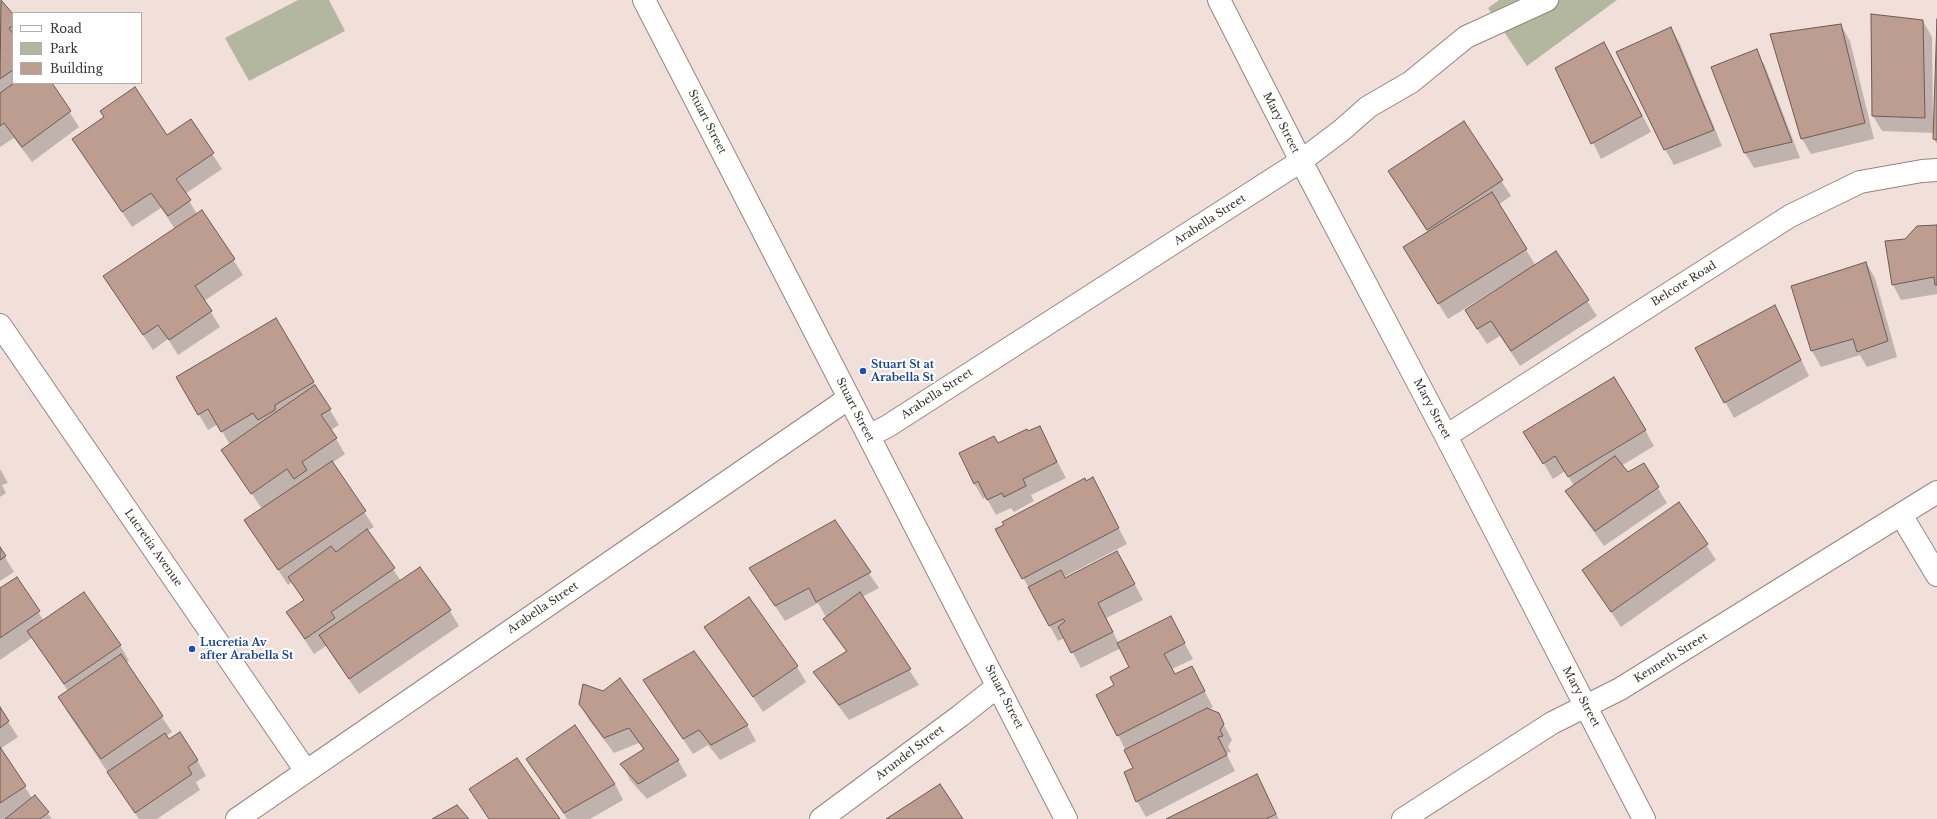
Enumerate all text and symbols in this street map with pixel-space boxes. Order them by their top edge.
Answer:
legend [12,12,142,84]
text: Road [50,21,82,36]
text: Park [50,41,78,56]
text: Building [50,61,103,76]
street label: Stuart Street [685,88,729,156]
street label: Mary Street [1260,90,1302,156]
street label: Arabella Street [1172,192,1248,248]
street label: Belcote Road [1649,259,1719,309]
place label: Stuart St at Arabella St [871,358,934,384]
marker: Stuart St at Arabella St [858,366,868,376]
street label: Arabella Street [899,366,975,422]
street label: Stuart Street [833,376,877,444]
street label: Mary Street [1411,376,1453,442]
street label: Lucretia Avenue [121,507,185,589]
street label: Arabella Street [505,579,581,637]
street label: Kenneth Street [1632,630,1710,686]
place label: Lucretia Av after Arabella St [200,636,293,662]
marker: Lucretia Av after Arabella St [187,644,197,654]
street label: Stuart Street [982,663,1026,731]
street label: Mary Street [1560,664,1602,730]
street label: Arundel Street [873,723,947,783]

